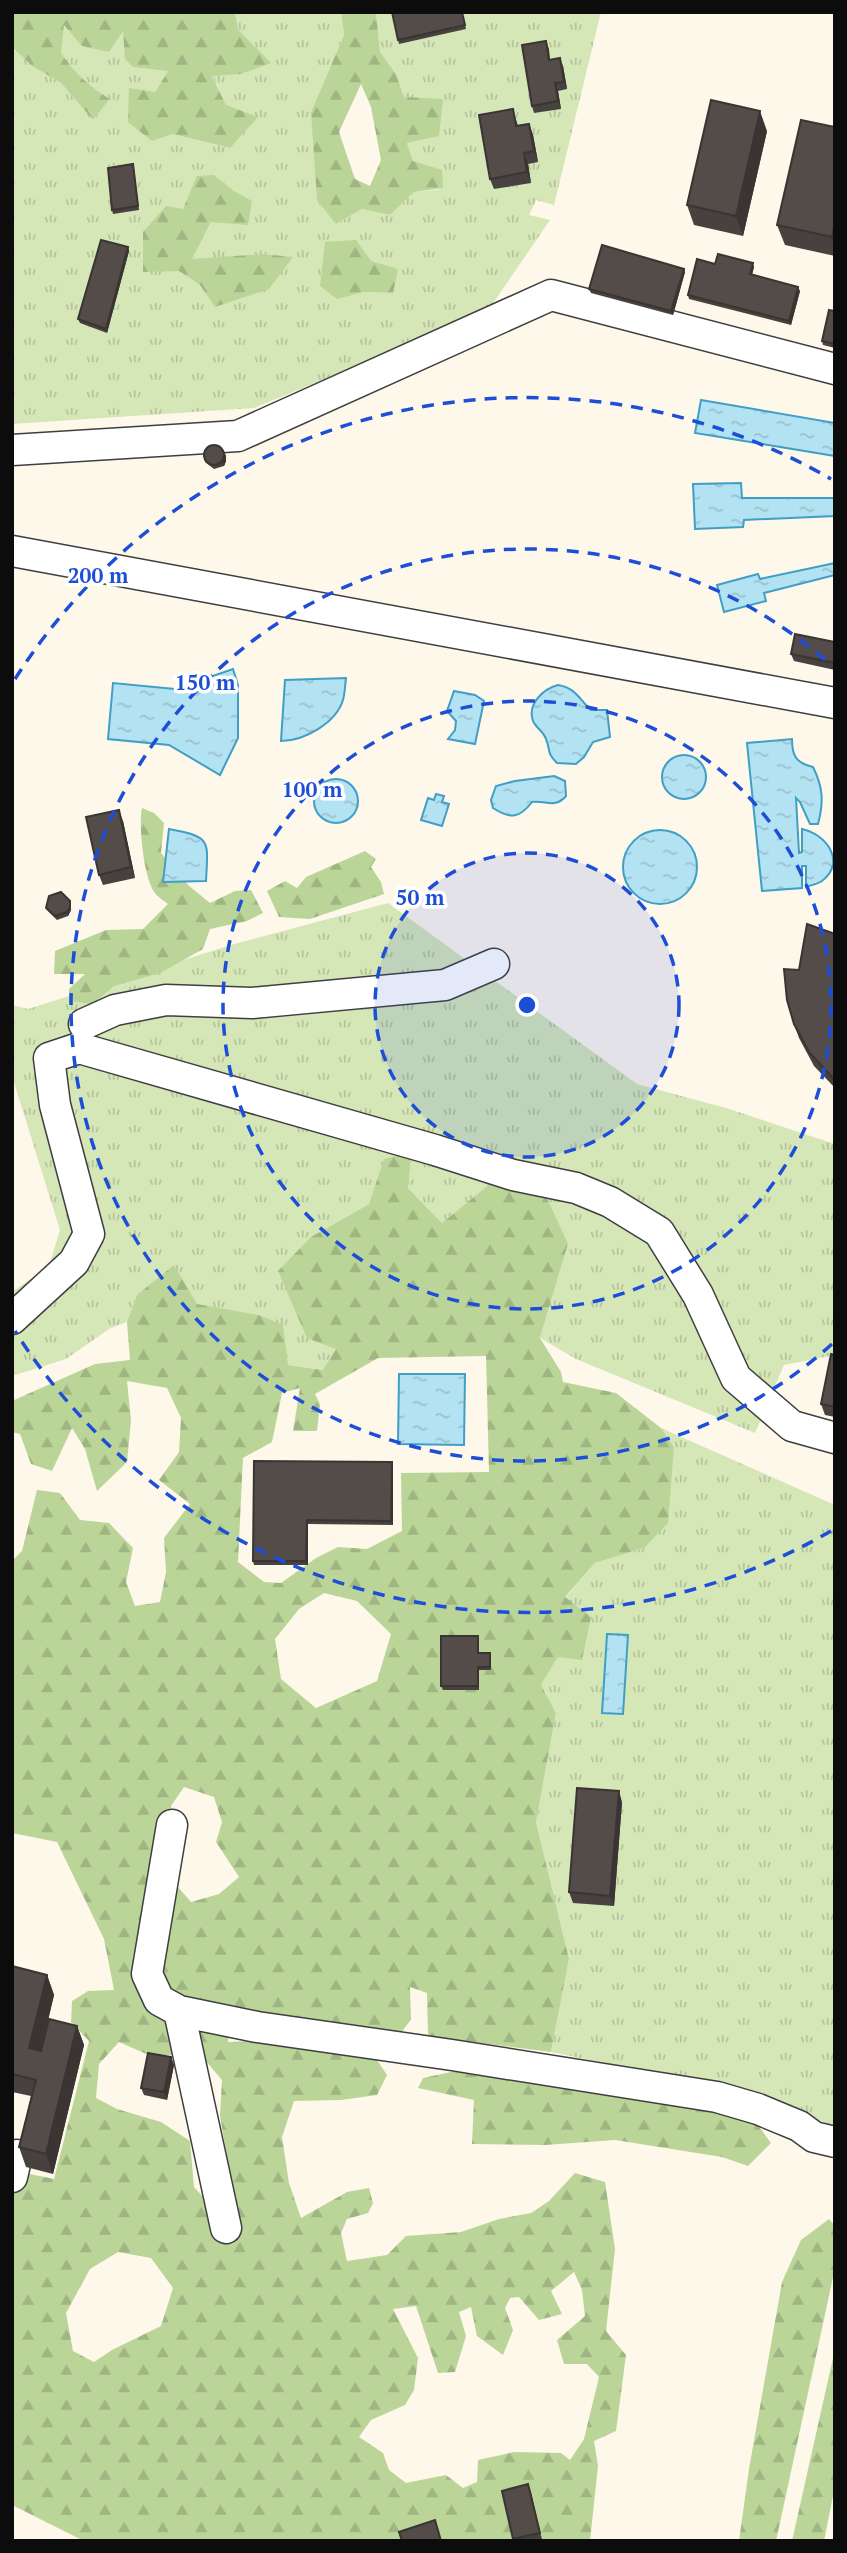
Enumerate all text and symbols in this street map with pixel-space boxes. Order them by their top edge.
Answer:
text: 200 m [68,561,129,589]
text: 150 m [175,668,236,696]
text: 100 m [282,775,343,803]
text: 50 m [396,883,445,911]
centre of rings [515,993,539,1017]

